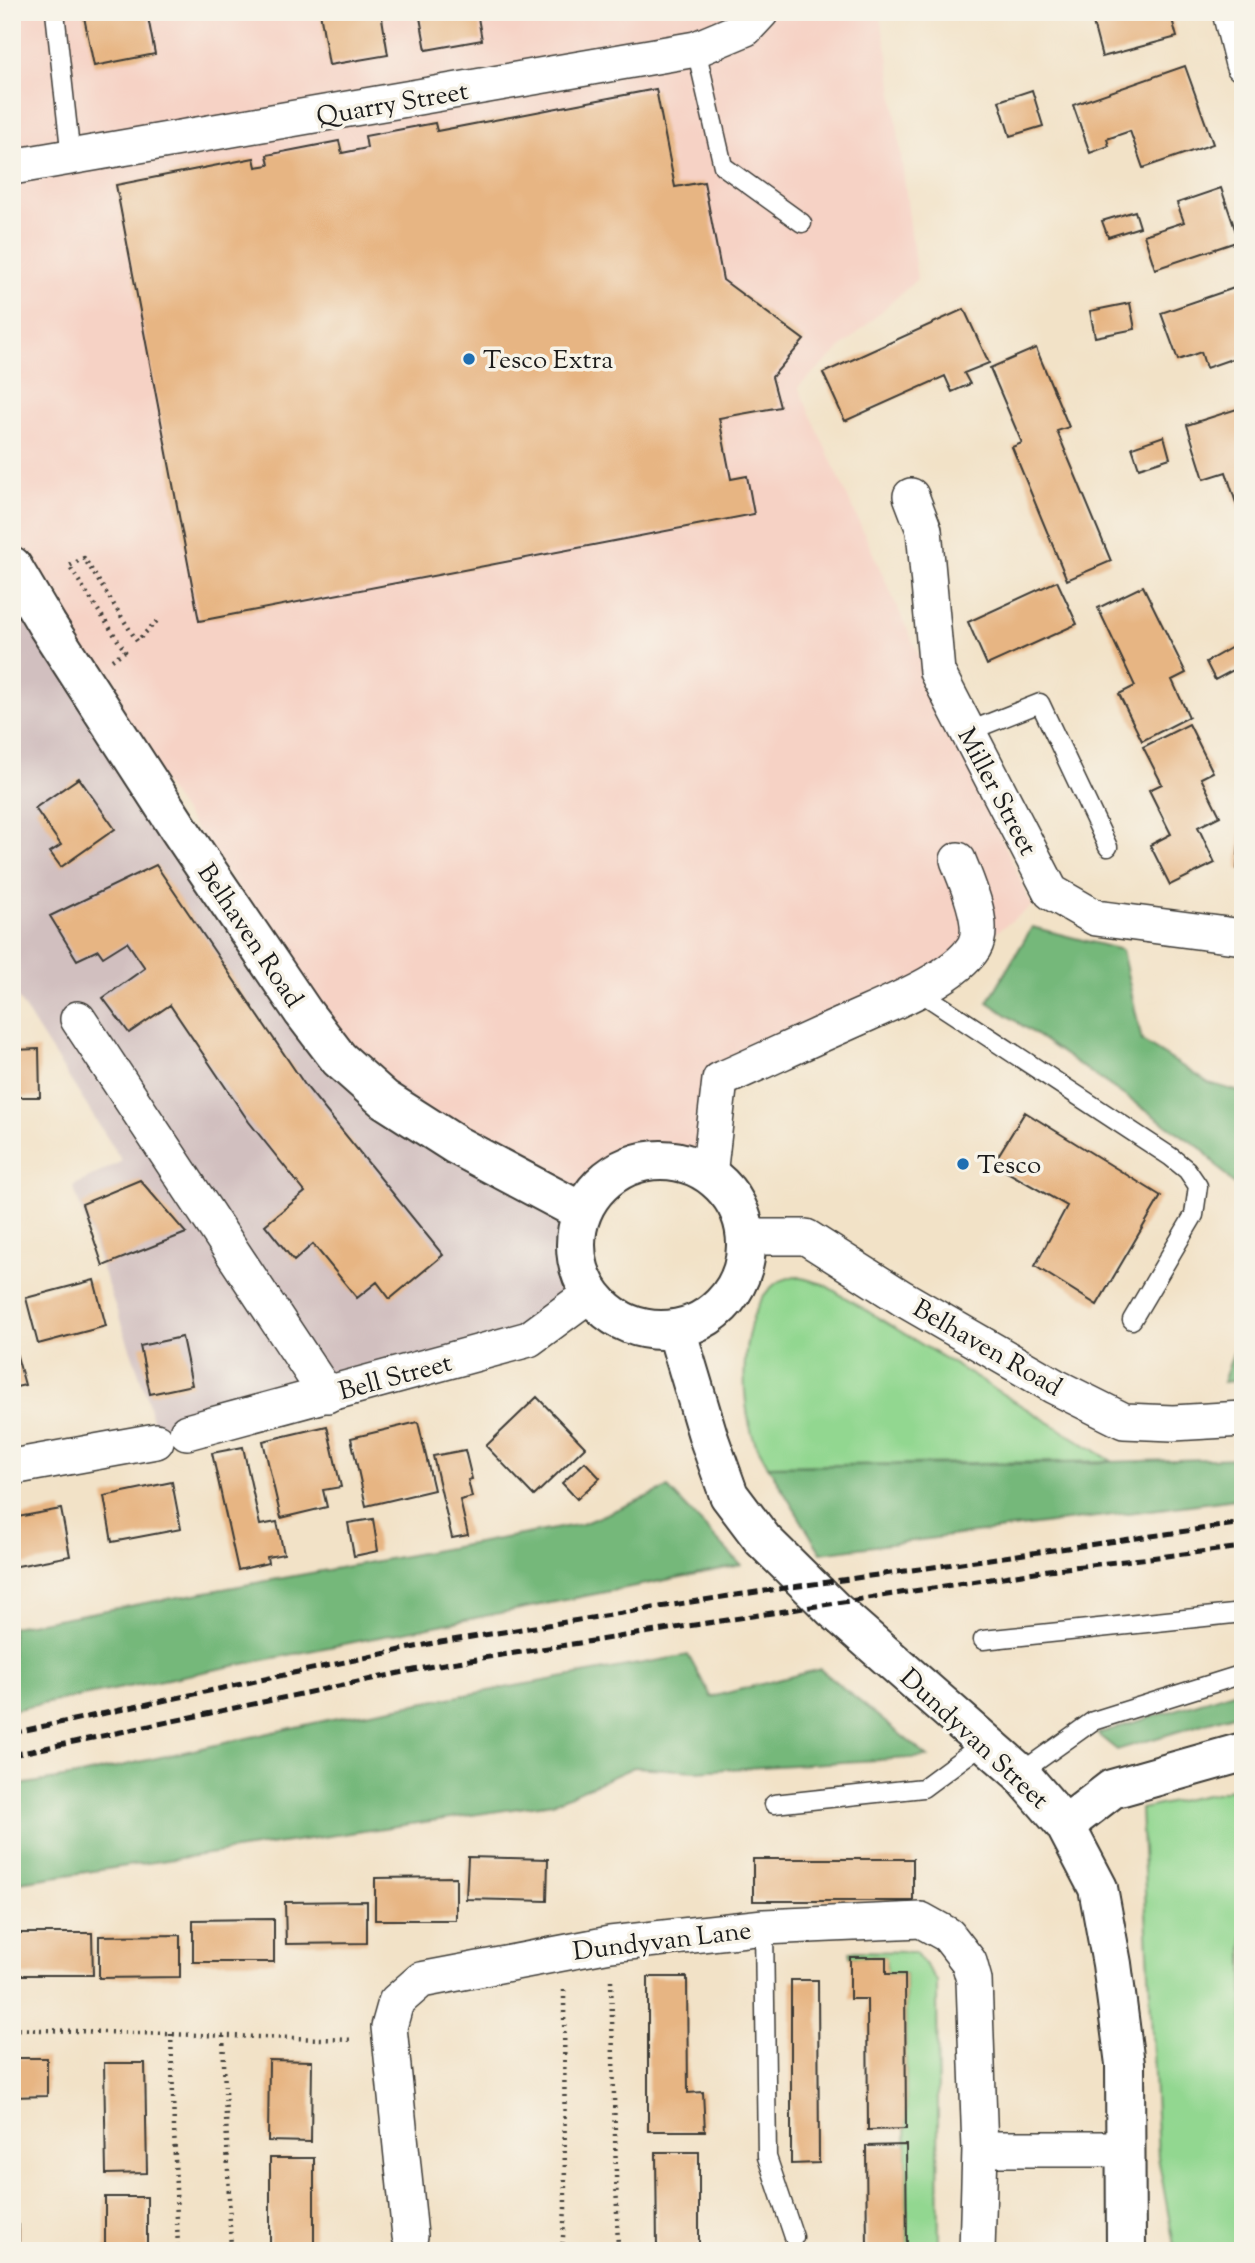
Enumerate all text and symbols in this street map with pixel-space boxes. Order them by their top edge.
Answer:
street label: Quarry Street [314,74,471,137]
place label: Tesco Extra [483,343,613,380]
marker: Tesco Extra [461,351,477,367]
street label: Miller Street [947,722,1045,863]
street label: Belhaven Road [187,857,311,1016]
place label: Tesco [977,1148,1041,1185]
marker: Tesco [955,1156,971,1172]
street label: Belhaven Road [905,1291,1068,1407]
street label: Bell Street [335,1346,456,1411]
street label: Dundyvan Street [891,1661,1056,1819]
street label: Dundyvan Lane [571,1913,754,1972]

